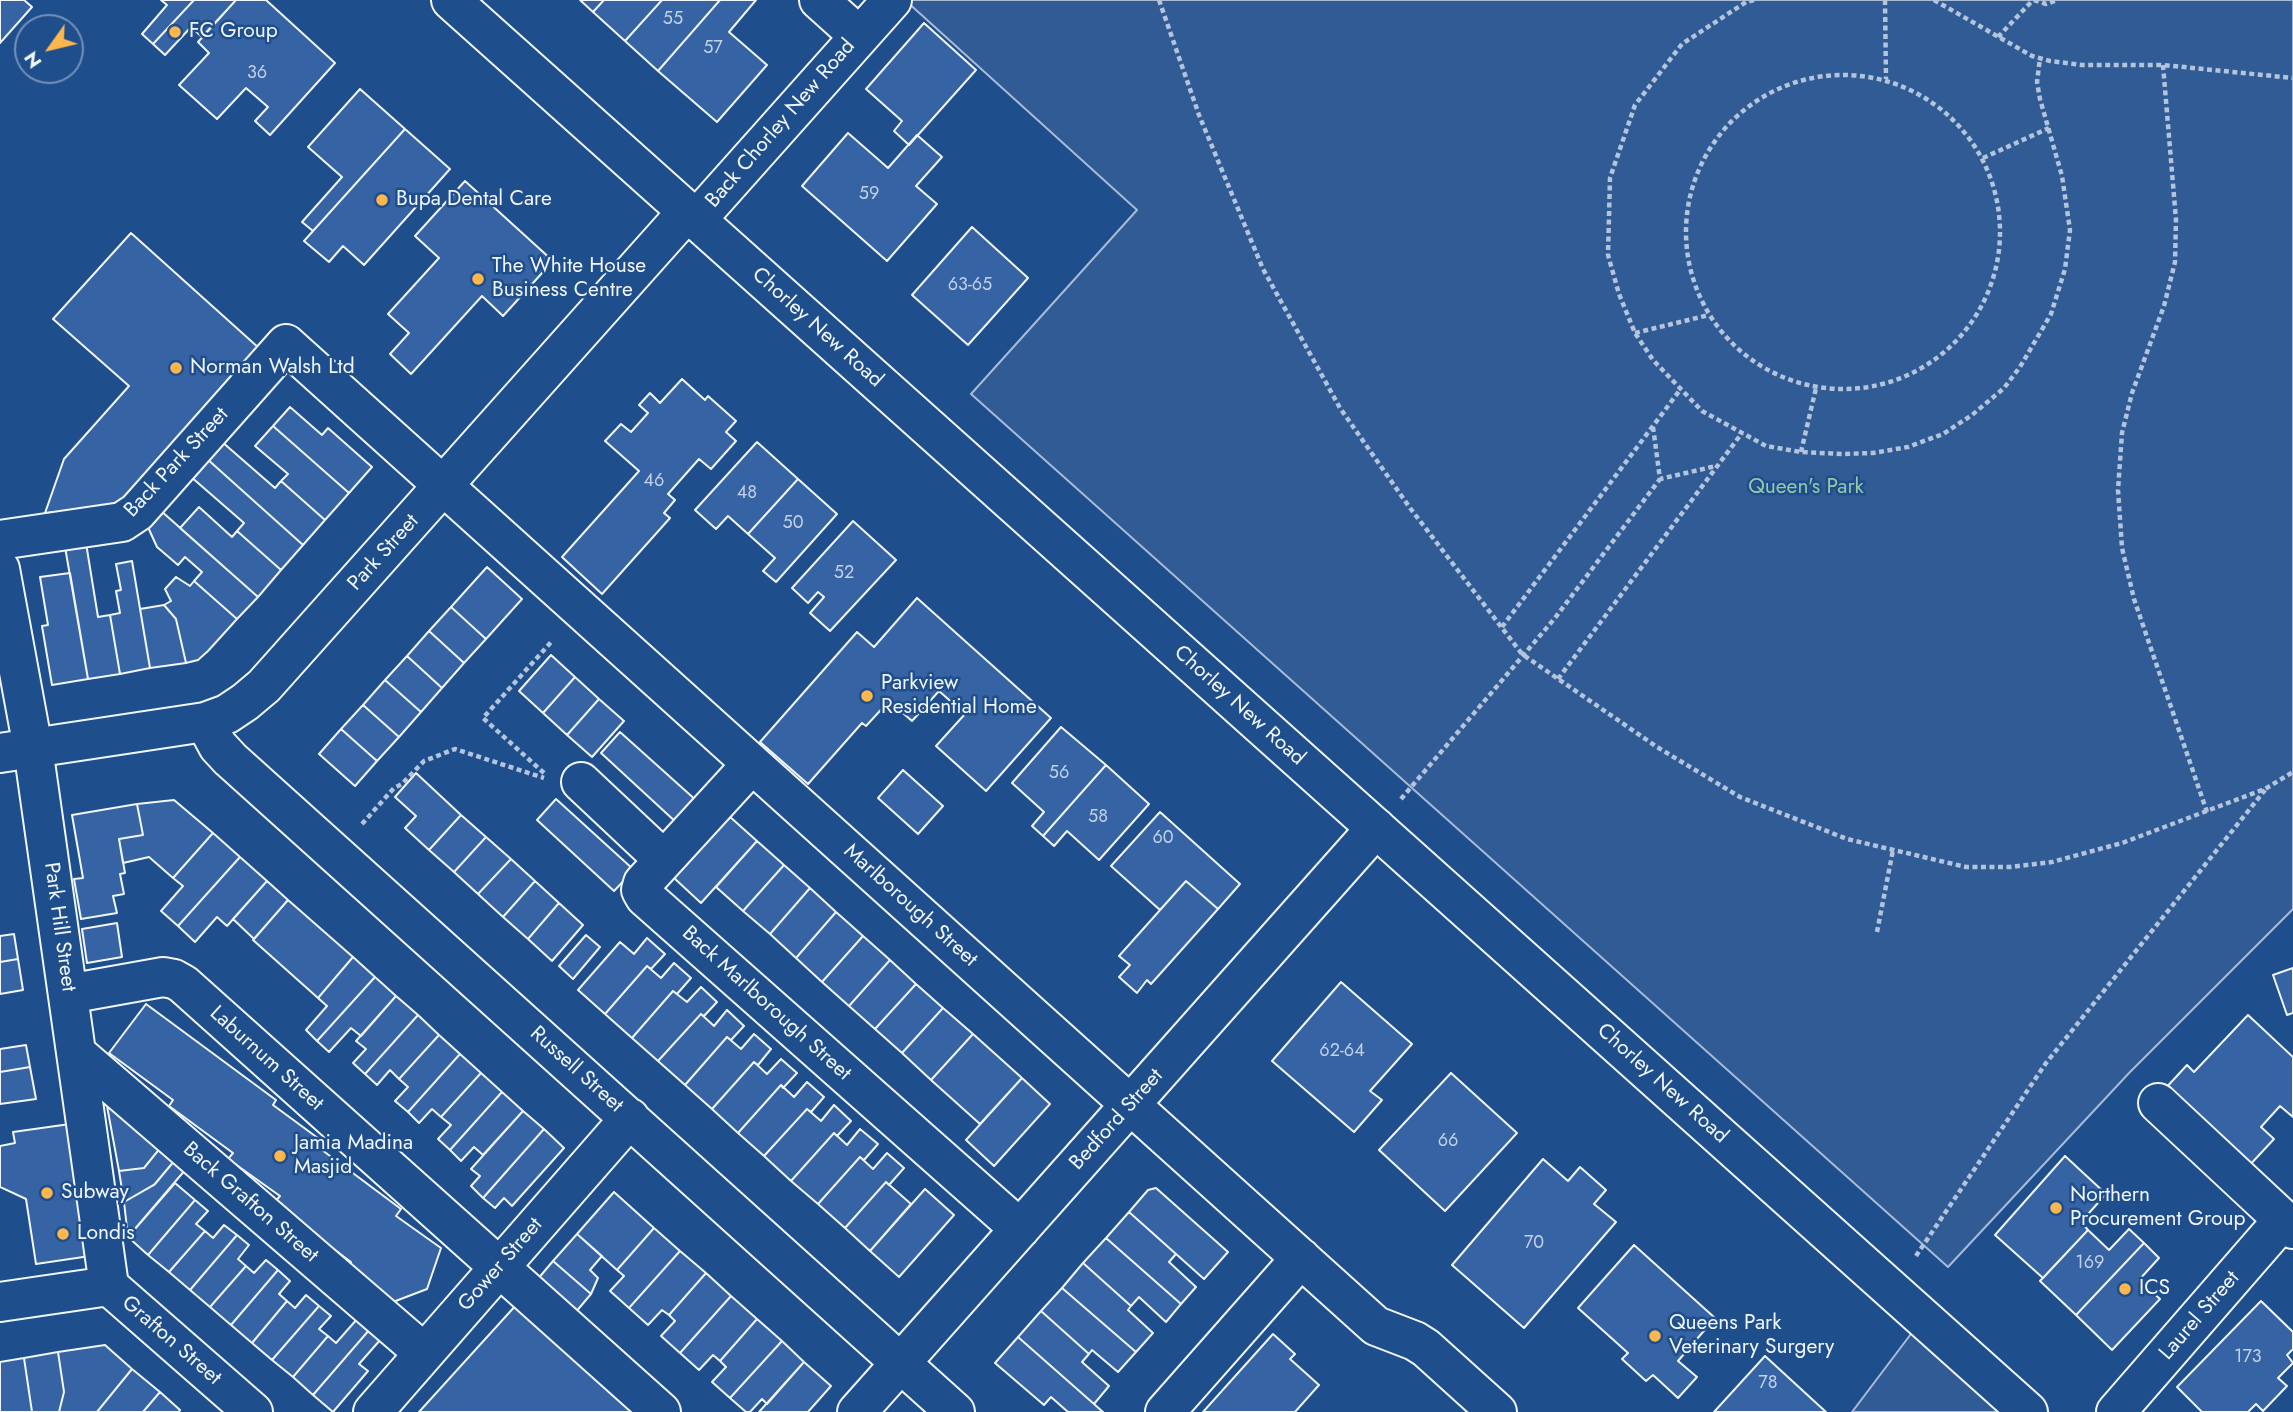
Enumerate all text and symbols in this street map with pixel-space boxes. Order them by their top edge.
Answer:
house number: 55 [663,9,683,31]
north arrow [14,14,84,84]
place label: FC Group [189,19,278,45]
marker: FC Group [167,24,183,40]
street label: Back Chorley New Road [701,35,861,213]
house number: 57 [703,38,723,60]
text: N [17,46,48,74]
house number: 36 [247,63,267,85]
house number: 59 [859,184,879,206]
place label: Bupa Dental Care [396,187,552,213]
marker: Bupa Dental Care [374,192,390,208]
place label: The White House Business Centre [492,254,646,304]
street label: Chorley New Road [746,263,888,393]
marker: The White House Business Centre [470,271,486,287]
house number: 63-65 [948,275,992,297]
place label: Norman Walsh Ltd [190,355,355,381]
marker: Norman Walsh Ltd [168,360,184,376]
street label: Back Park Street [120,403,234,523]
house number: 46 [644,471,664,493]
park label: Queen's Park [1748,475,1864,501]
house number: 48 [737,483,757,505]
street label: Park Street [343,510,425,596]
house number: 50 [783,513,803,535]
house number: 52 [834,563,854,585]
street label: Chorley New Road [1168,641,1310,771]
place label: Parkview Residential Home [881,671,1037,721]
marker: Parkview Residential Home [859,688,875,704]
house number: 56 [1049,763,1069,785]
house number: 58 [1088,807,1108,829]
house number: 60 [1152,828,1174,850]
street label: Marlborough Street [838,839,982,973]
street label: Park Hill Street [37,861,81,993]
street label: Back Marlborough Street [676,921,856,1087]
street label: Laburnum Street [204,1001,328,1117]
street label: Chorley New Road [1591,1019,1733,1149]
street label: Russell Street [524,1022,628,1118]
house number: 62-64 [1319,1041,1365,1063]
street label: Bedford Street [1065,1064,1169,1176]
place label: Jamia Madina Masjid [294,1131,413,1181]
house number: 66 [1438,1131,1458,1153]
street label: Back Grafton Street [177,1137,323,1269]
marker: Jamia Madina Masjid [272,1148,288,1164]
place label: Subway [61,1180,129,1206]
place label: Northern Procurement Group [2070,1183,2245,1233]
marker: Subway [39,1185,55,1201]
marker: Northern Procurement Group [2048,1200,2064,1216]
street label: Gower Street [453,1213,549,1317]
place label: Londis [77,1221,135,1247]
marker: Londis [55,1226,71,1242]
house number: 70 [1524,1233,1544,1255]
house number: 169 [2076,1253,2104,1275]
street label: Laurel Street [2155,1266,2245,1366]
place label: ICS [2139,1276,2170,1302]
marker: ICS [2117,1281,2133,1297]
street label: Grafton Street [116,1291,226,1391]
place label: Queens Park Veterinary Surgery [1669,1311,1834,1361]
marker: Queens Park Veterinary Surgery [1647,1328,1663,1344]
house number: 173 [2234,1347,2262,1369]
house number: 78 [1758,1373,1778,1395]

